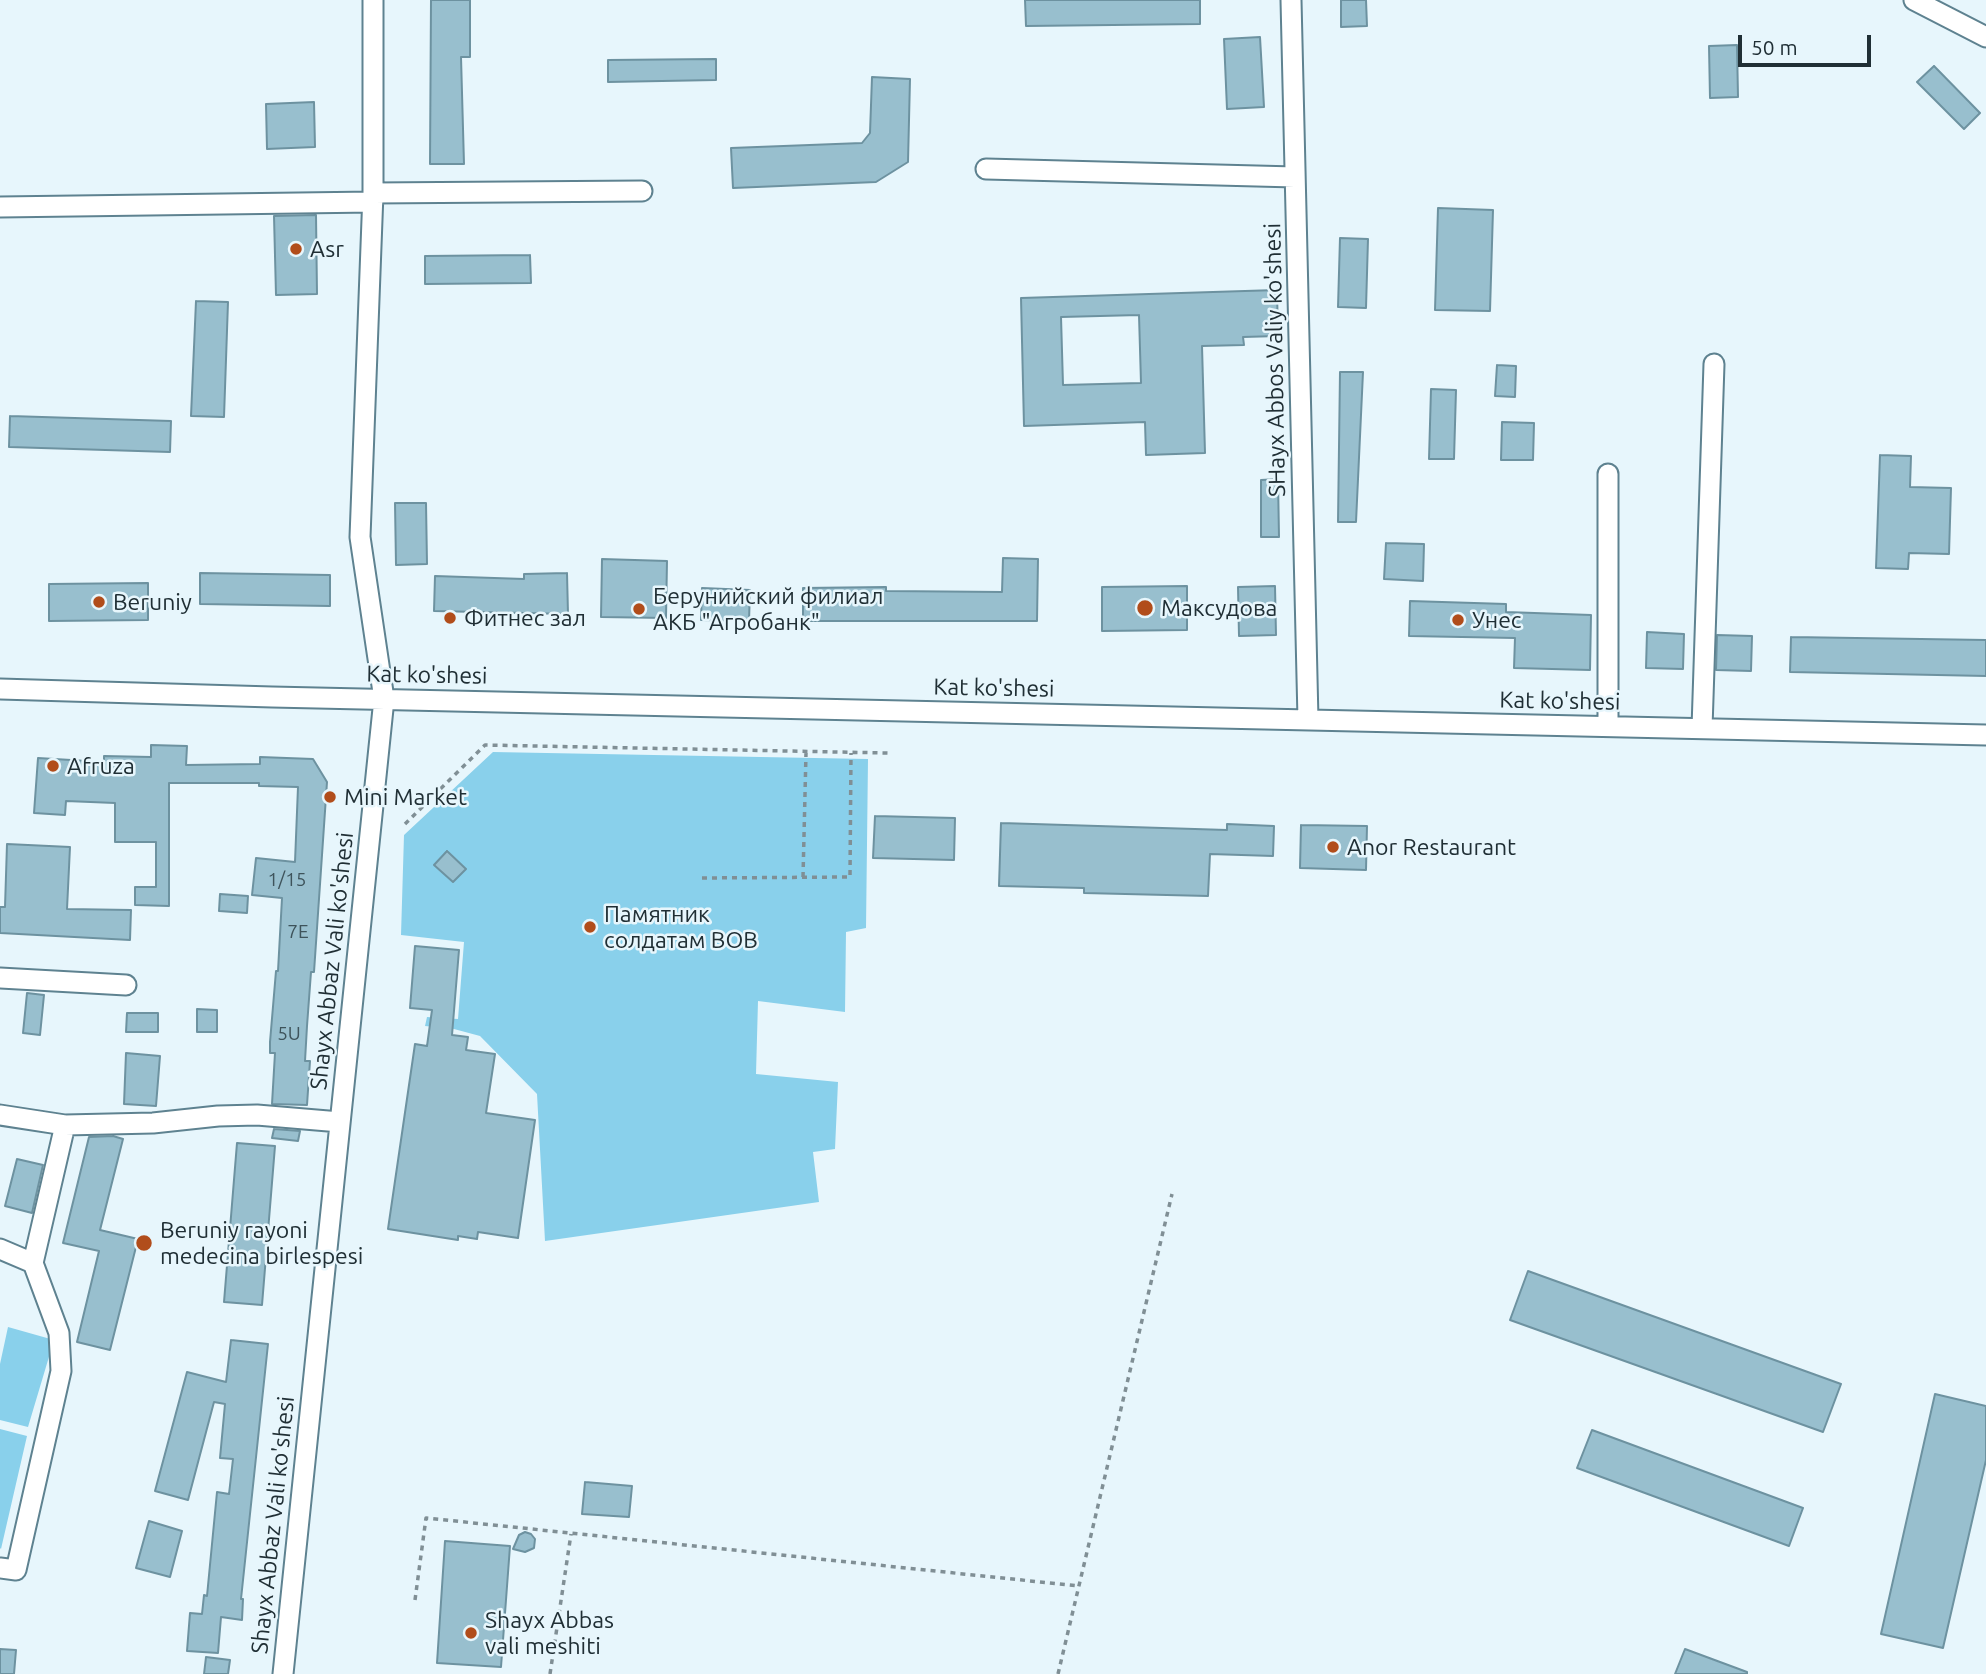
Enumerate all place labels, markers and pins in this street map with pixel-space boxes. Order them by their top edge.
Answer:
place label: Asr [310,235,344,263]
marker: Asr [288,241,304,257]
place label: Берунийский филиал АКБ "Агробанк" [653,582,884,636]
place label: Beruniy [113,588,192,616]
marker: Beruniy [91,594,107,610]
place label: Максудова [1161,594,1277,622]
marker: Максудова [1135,598,1155,618]
marker: Берунийский филиал АКБ "Агробанк" [631,601,647,617]
place label: Фитнес зал [464,604,586,632]
place label: Унес [1472,606,1522,634]
marker: Фитнес зал [442,610,458,626]
marker: Унес [1450,612,1466,628]
place label: Afruza [67,752,135,780]
marker: Afruza [45,758,61,774]
place label: Mini Market [344,783,467,811]
marker: Mini Market [322,789,338,805]
place label: Anor Restaurant [1347,833,1516,861]
marker: Anor Restaurant [1325,839,1341,855]
place label: Памятник солдатам ВОВ [604,900,758,954]
marker: Памятник солдатам ВОВ [582,919,598,935]
place label: Beruniy rayoni medecina birlespesi [160,1216,363,1270]
marker: Beruniy rayoni medecina birlespesi [134,1233,154,1253]
place label: Shayx Abbas vali meshiti [485,1606,614,1660]
marker: Shayx Abbas vali meshiti [463,1625,479,1641]

